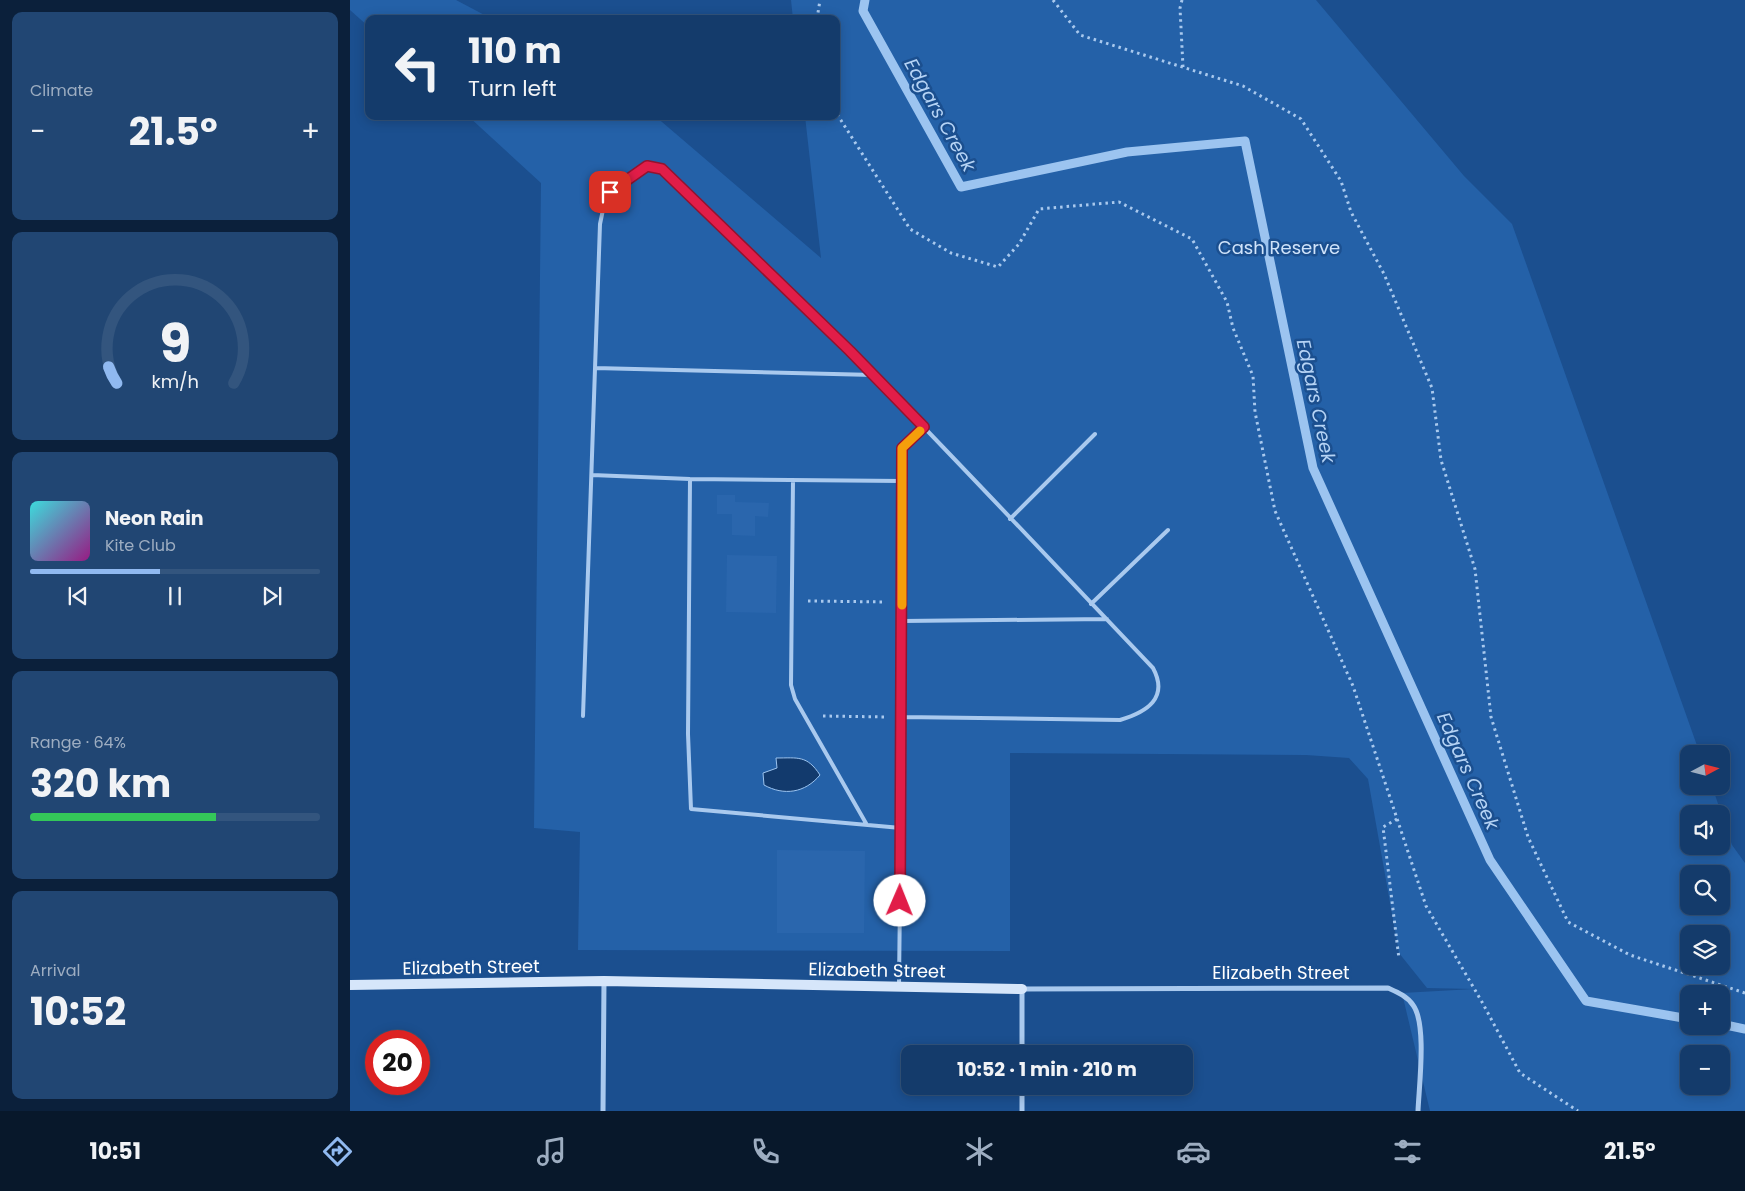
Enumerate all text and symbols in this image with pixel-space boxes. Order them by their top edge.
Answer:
text: 110 m [468,26,562,75]
icon: left [385,35,450,100]
water label: Edgars Creek [898,53,983,178]
text: Turn left [468,73,556,104]
text: Climate [30,79,93,102]
text: 21.5° [129,105,218,158]
text: − [30,112,45,151]
text: + [301,112,320,151]
pin [589,171,631,213]
icon: arrive [596,178,624,206]
park label: Cash Reserve [1218,235,1340,260]
text: 9 [159,307,191,380]
water label: Edgars Creek [1290,337,1343,467]
text: km/h [151,369,199,394]
text: Neon Rain [105,505,204,532]
text: Kite Club [105,534,176,557]
icon: previous [64,582,92,610]
icon: pause [161,582,189,610]
icon: next [258,582,286,610]
water label: Edgars Creek [1430,708,1506,835]
text: Range · 64% [30,731,126,754]
north arrow [1680,745,1730,795]
map controls [1680,745,1730,1095]
text: 320 km [30,757,171,810]
button: sound [1680,805,1730,855]
button: search [1680,865,1730,915]
position arrow [873,874,925,926]
button: layers [1680,925,1730,975]
street label: Elizabeth Street [402,953,540,981]
street label: Elizabeth Street [808,956,946,984]
text: Arrival [30,959,80,982]
street label: Elizabeth Street [1212,960,1350,985]
text: 10:52 [30,985,126,1038]
button: + [1680,985,1730,1035]
speed limit sign: 20 [365,1030,430,1095]
button: − [1680,1045,1730,1095]
text: 10:52 · 1 min · 210 m [957,1056,1137,1083]
icon: directions [320,1134,355,1169]
icon: music [534,1134,569,1169]
icon: phone [748,1134,783,1169]
icon: climate [962,1134,997,1169]
icon: car [1176,1134,1211,1169]
icon: filters [1390,1134,1425,1169]
text: 10:51 [90,1136,141,1167]
text: 21.5° [1604,1136,1655,1167]

